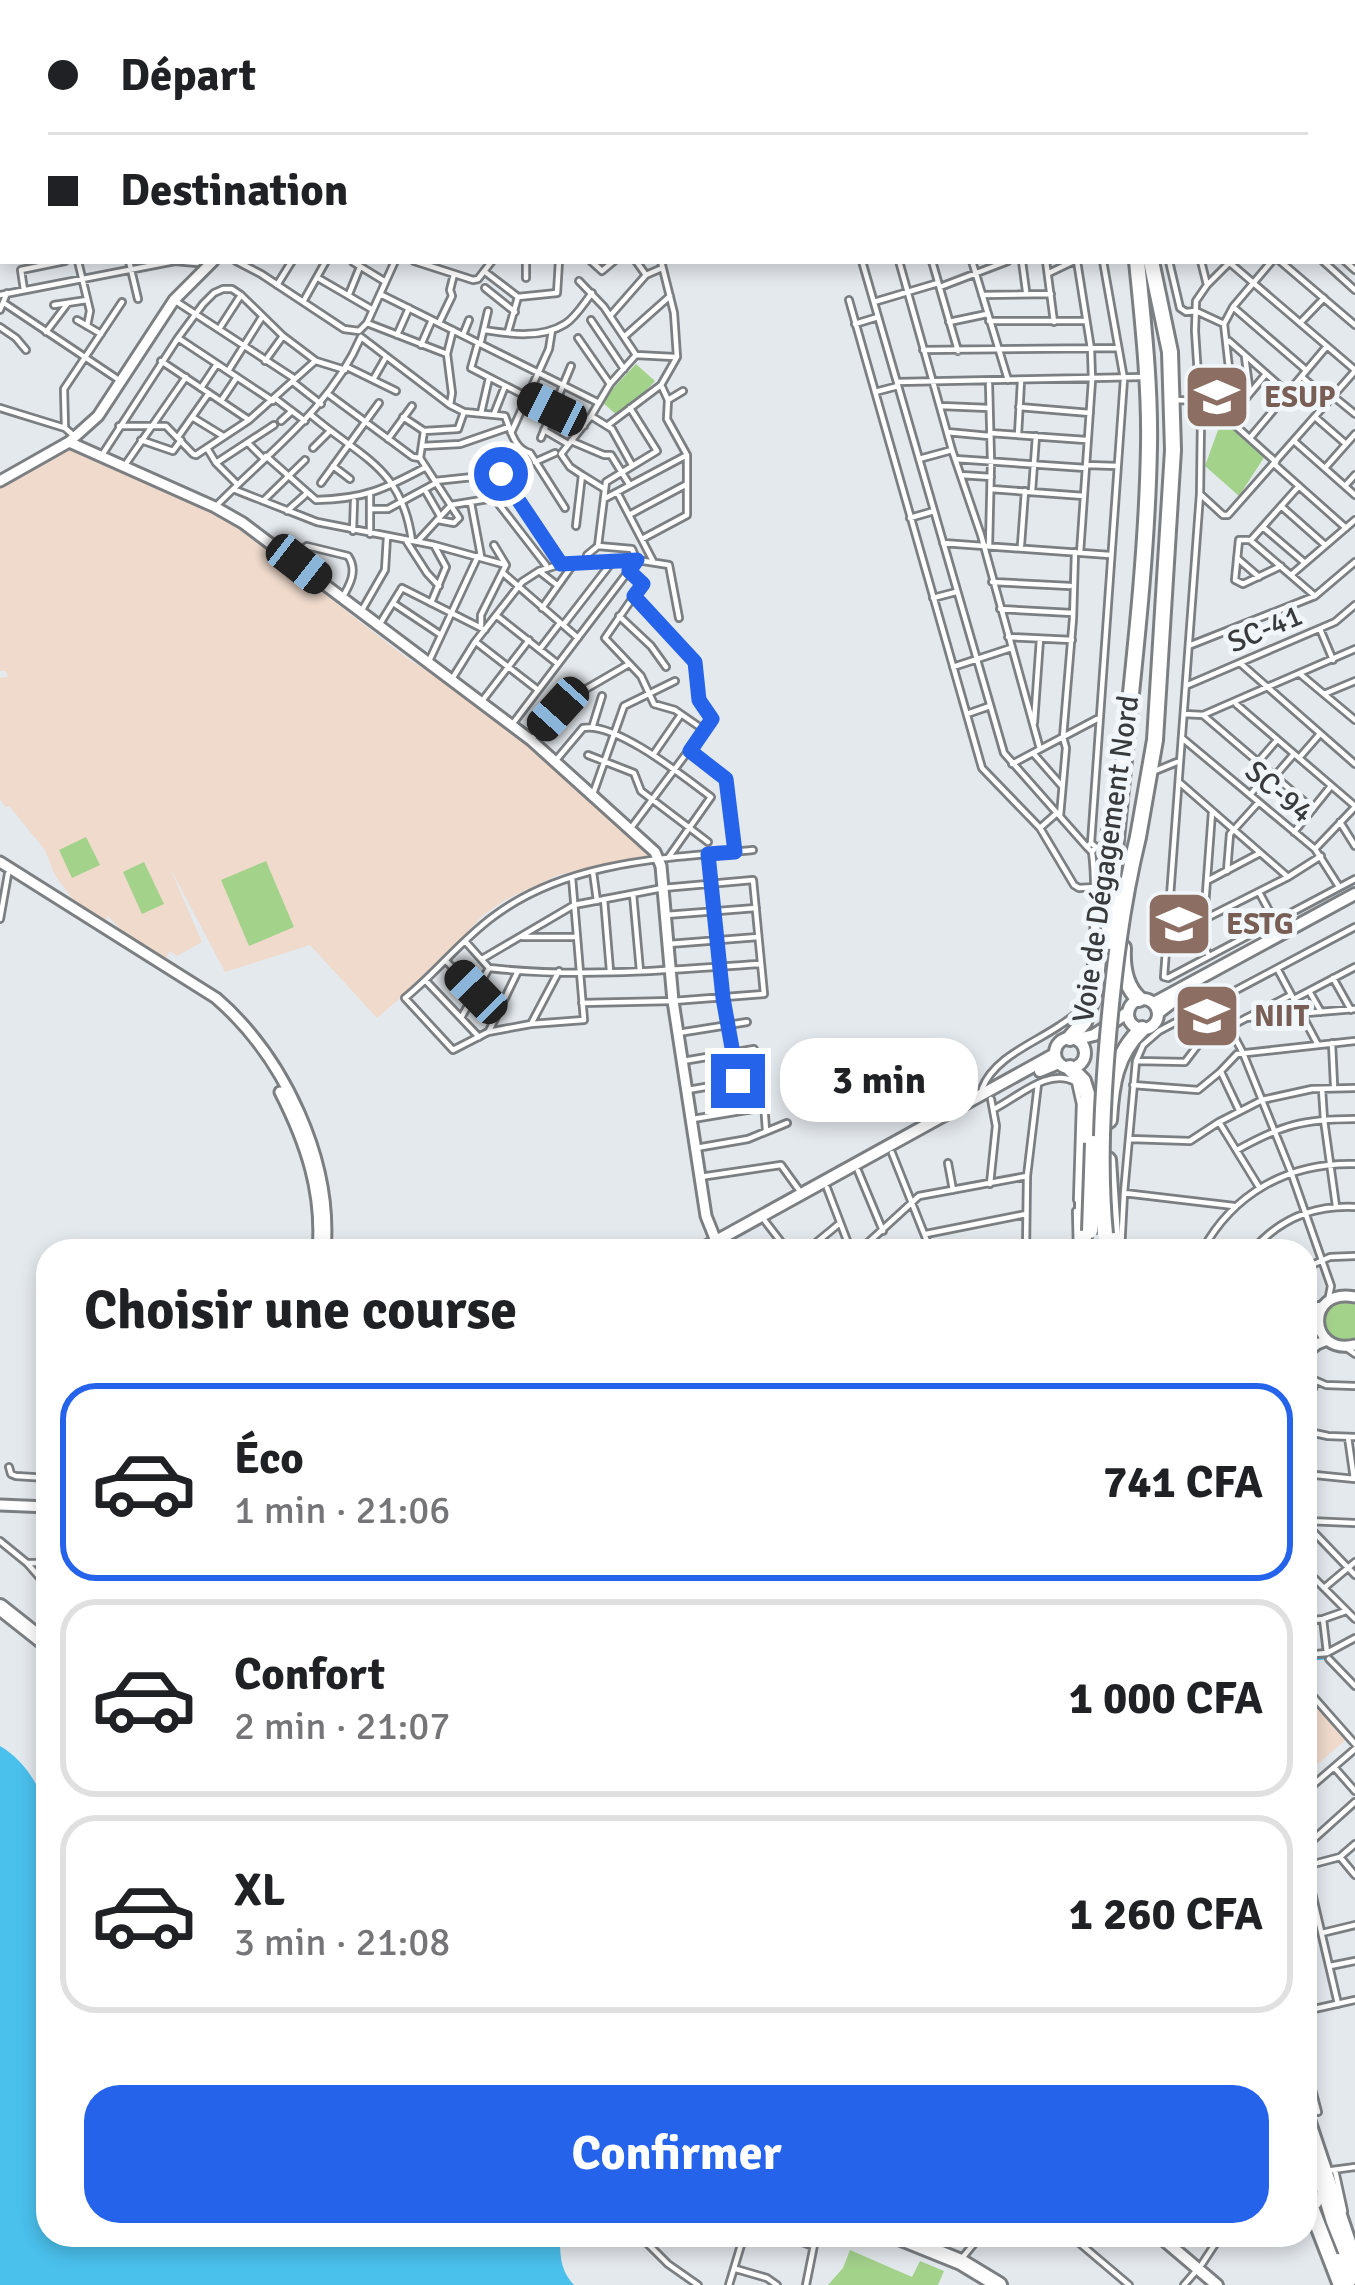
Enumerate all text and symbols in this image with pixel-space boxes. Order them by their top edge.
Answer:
text: Départ [120,48,256,103]
text: Destination [120,163,348,218]
school or university icon: ESUP [1182,362,1252,432]
car [512,377,592,441]
place label: ESUP [1264,379,1336,416]
route start [474,447,528,501]
car [260,528,338,600]
street label: SC-41 [1222,597,1308,661]
car [521,670,595,748]
street label: Voie de Dégagement Nord [1065,693,1147,1025]
street label: SC-94 [1237,753,1321,831]
school or university icon: ESTG [1144,889,1214,959]
place label: ESTG [1226,906,1294,943]
car [438,954,514,1030]
school or university icon: NIIT [1172,981,1242,1051]
place label: NIIT [1254,998,1310,1035]
callout: 3 min [780,1039,978,1123]
route end [711,1054,765,1108]
text: 3 min [832,1056,926,1104]
text: Choisir une course [84,1277,517,1344]
icon: car [90,1428,198,1536]
text: Éco [234,1431,304,1486]
text: 741 CFA [1103,1455,1263,1510]
text: 1 min · 21:06 [234,1486,450,1534]
icon: car [90,1644,198,1752]
text: Confort [234,1647,385,1702]
text: 1 000 CFA [1069,1671,1263,1726]
text: 2 min · 21:07 [234,1702,450,1750]
icon: car [90,1860,198,1968]
text: XL [234,1863,285,1918]
text: 1 260 CFA [1069,1887,1263,1942]
text: 3 min · 21:08 [234,1918,450,1966]
button: Confirmer [84,2085,1269,2223]

